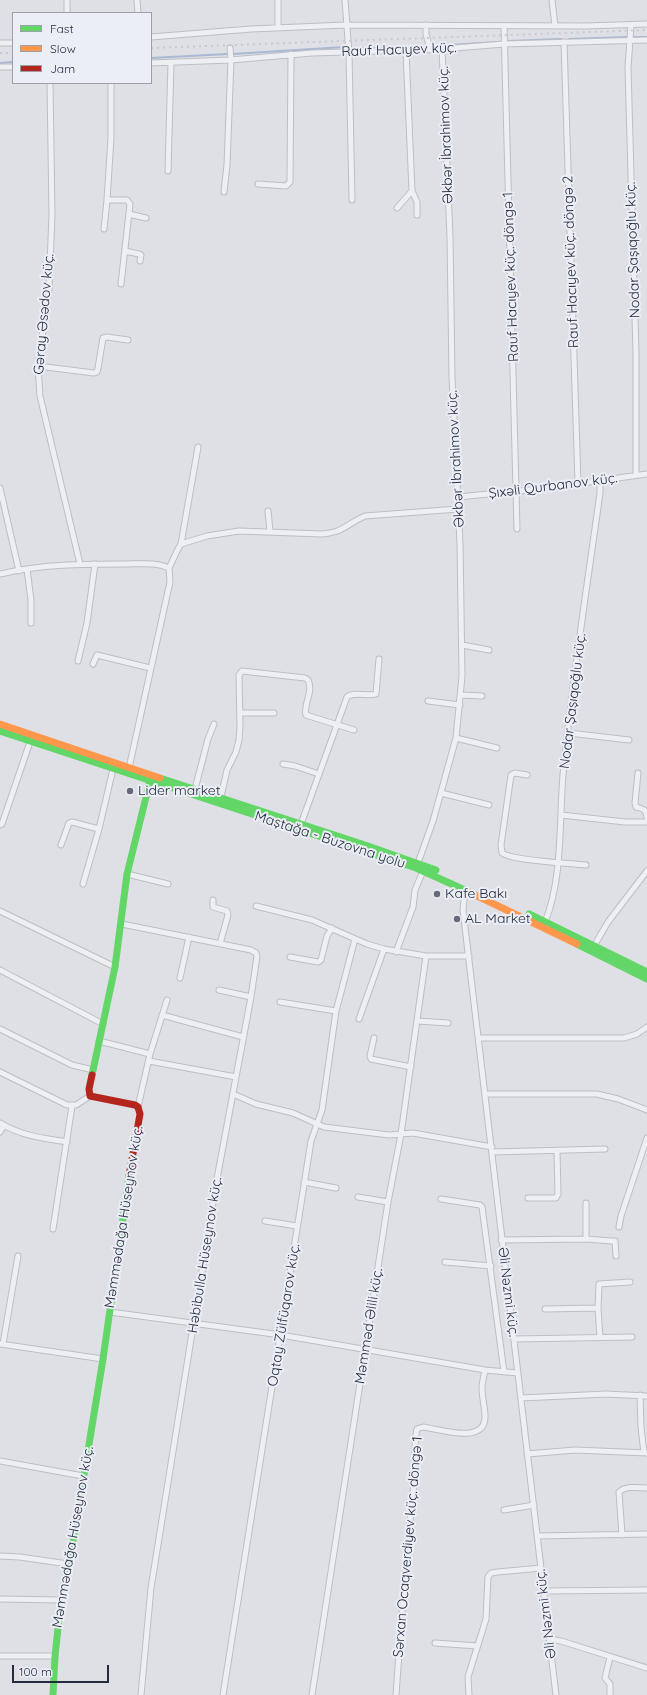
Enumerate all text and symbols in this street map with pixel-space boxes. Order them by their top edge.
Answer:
legend [12,12,152,84]
text: Fast [50,21,74,36]
street label: Rauf Hacıyev küç. [341,40,457,60]
text: Slow [50,41,76,56]
text: Jam [50,61,75,76]
street label: Əkbər İbrahimov küç. [435,66,457,204]
street label: Rauf Hacıyev küç. döngə 2 [560,175,582,349]
street label: Nodar Şaşıqoğlu küç. [622,181,644,319]
street label: Rauf Hacıyev küç. döngə 1 [500,192,522,362]
street label: Gəray Əsədov küç. [30,253,58,375]
street label: Əkbər İbrahimov küç. [444,390,468,528]
street label: Şıxəli Qurbanov küç. [488,470,618,502]
street label: Nodar Şaşıqoğlu küç. [556,632,590,770]
place label: Lider market [138,783,221,799]
marker: Lider market [125,786,135,796]
street label: Maştağa - Buzovna yolu [253,808,407,872]
place label: Kafe Bakı [445,886,507,902]
marker: Kafe Bakı [432,889,442,899]
place label: AL Market [465,911,531,927]
marker: AL Market [452,914,462,924]
street label: Məmmədağa Hüseynov küç. [101,1125,147,1309]
street label: Həbibulla Hüseynov küç. [184,1176,226,1334]
street label: Oqtay Zülfüqarov küç. [264,1242,304,1388]
street label: Əli Nəzmi küç. [494,1246,522,1338]
street label: Məmməd Əlili küç. [352,1267,386,1385]
street label: Sərxan Ocaqverdiyev küç. döngə 1 [390,1436,426,1658]
street label: Məmmədağa Hüseynov küç. [49,1445,97,1629]
street label: Əli Nəzmi küç. [532,1568,560,1660]
scale bar [14,1657,111,1683]
text: 100 m [19,1664,52,1679]

